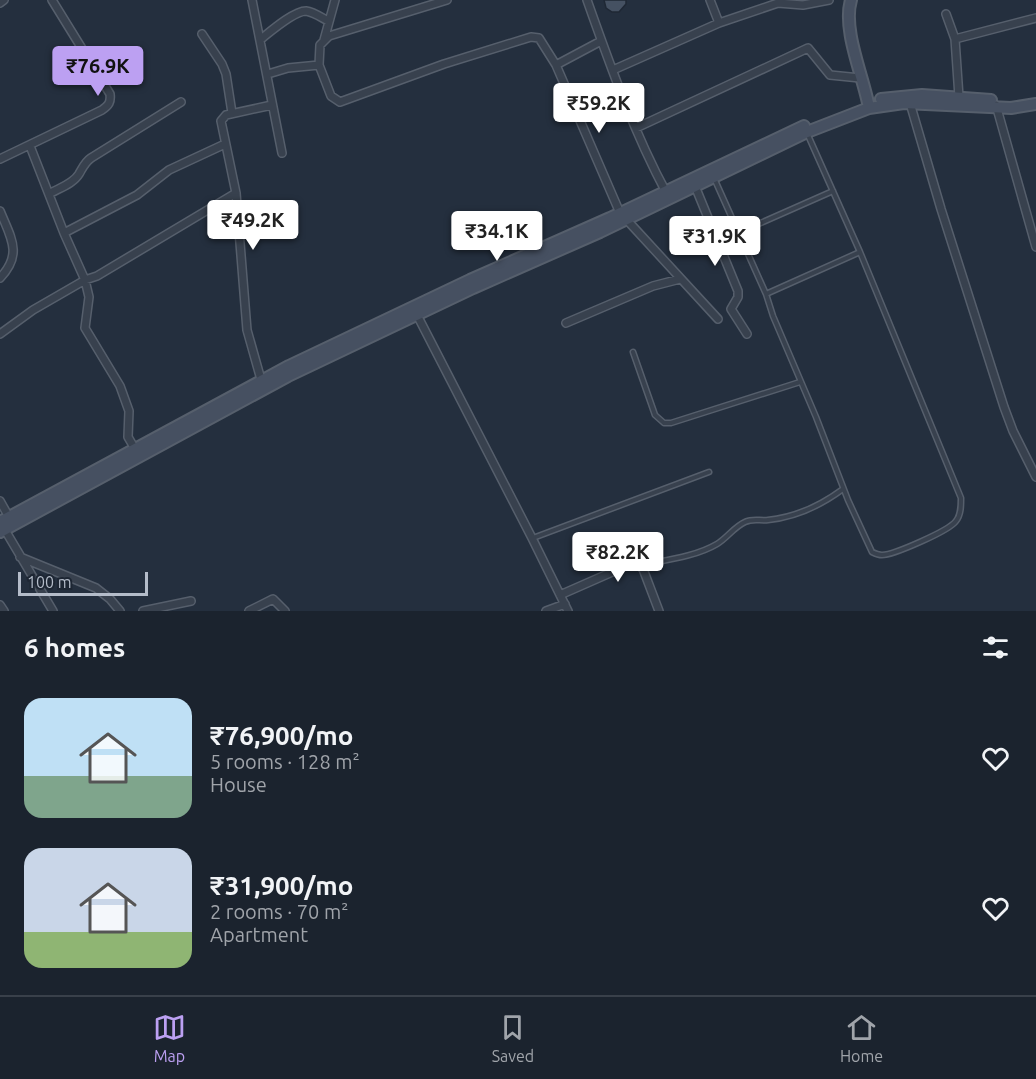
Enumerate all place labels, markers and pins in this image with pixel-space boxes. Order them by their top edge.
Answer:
pin: ₹76.9K [49,46,147,97]
pin: ₹59.2K [550,83,648,134]
pin: ₹49.2K [204,200,302,251]
pin: ₹34.1K [448,211,546,262]
pin: ₹31.9K [666,216,764,267]
pin: ₹82.2K [569,532,667,583]

